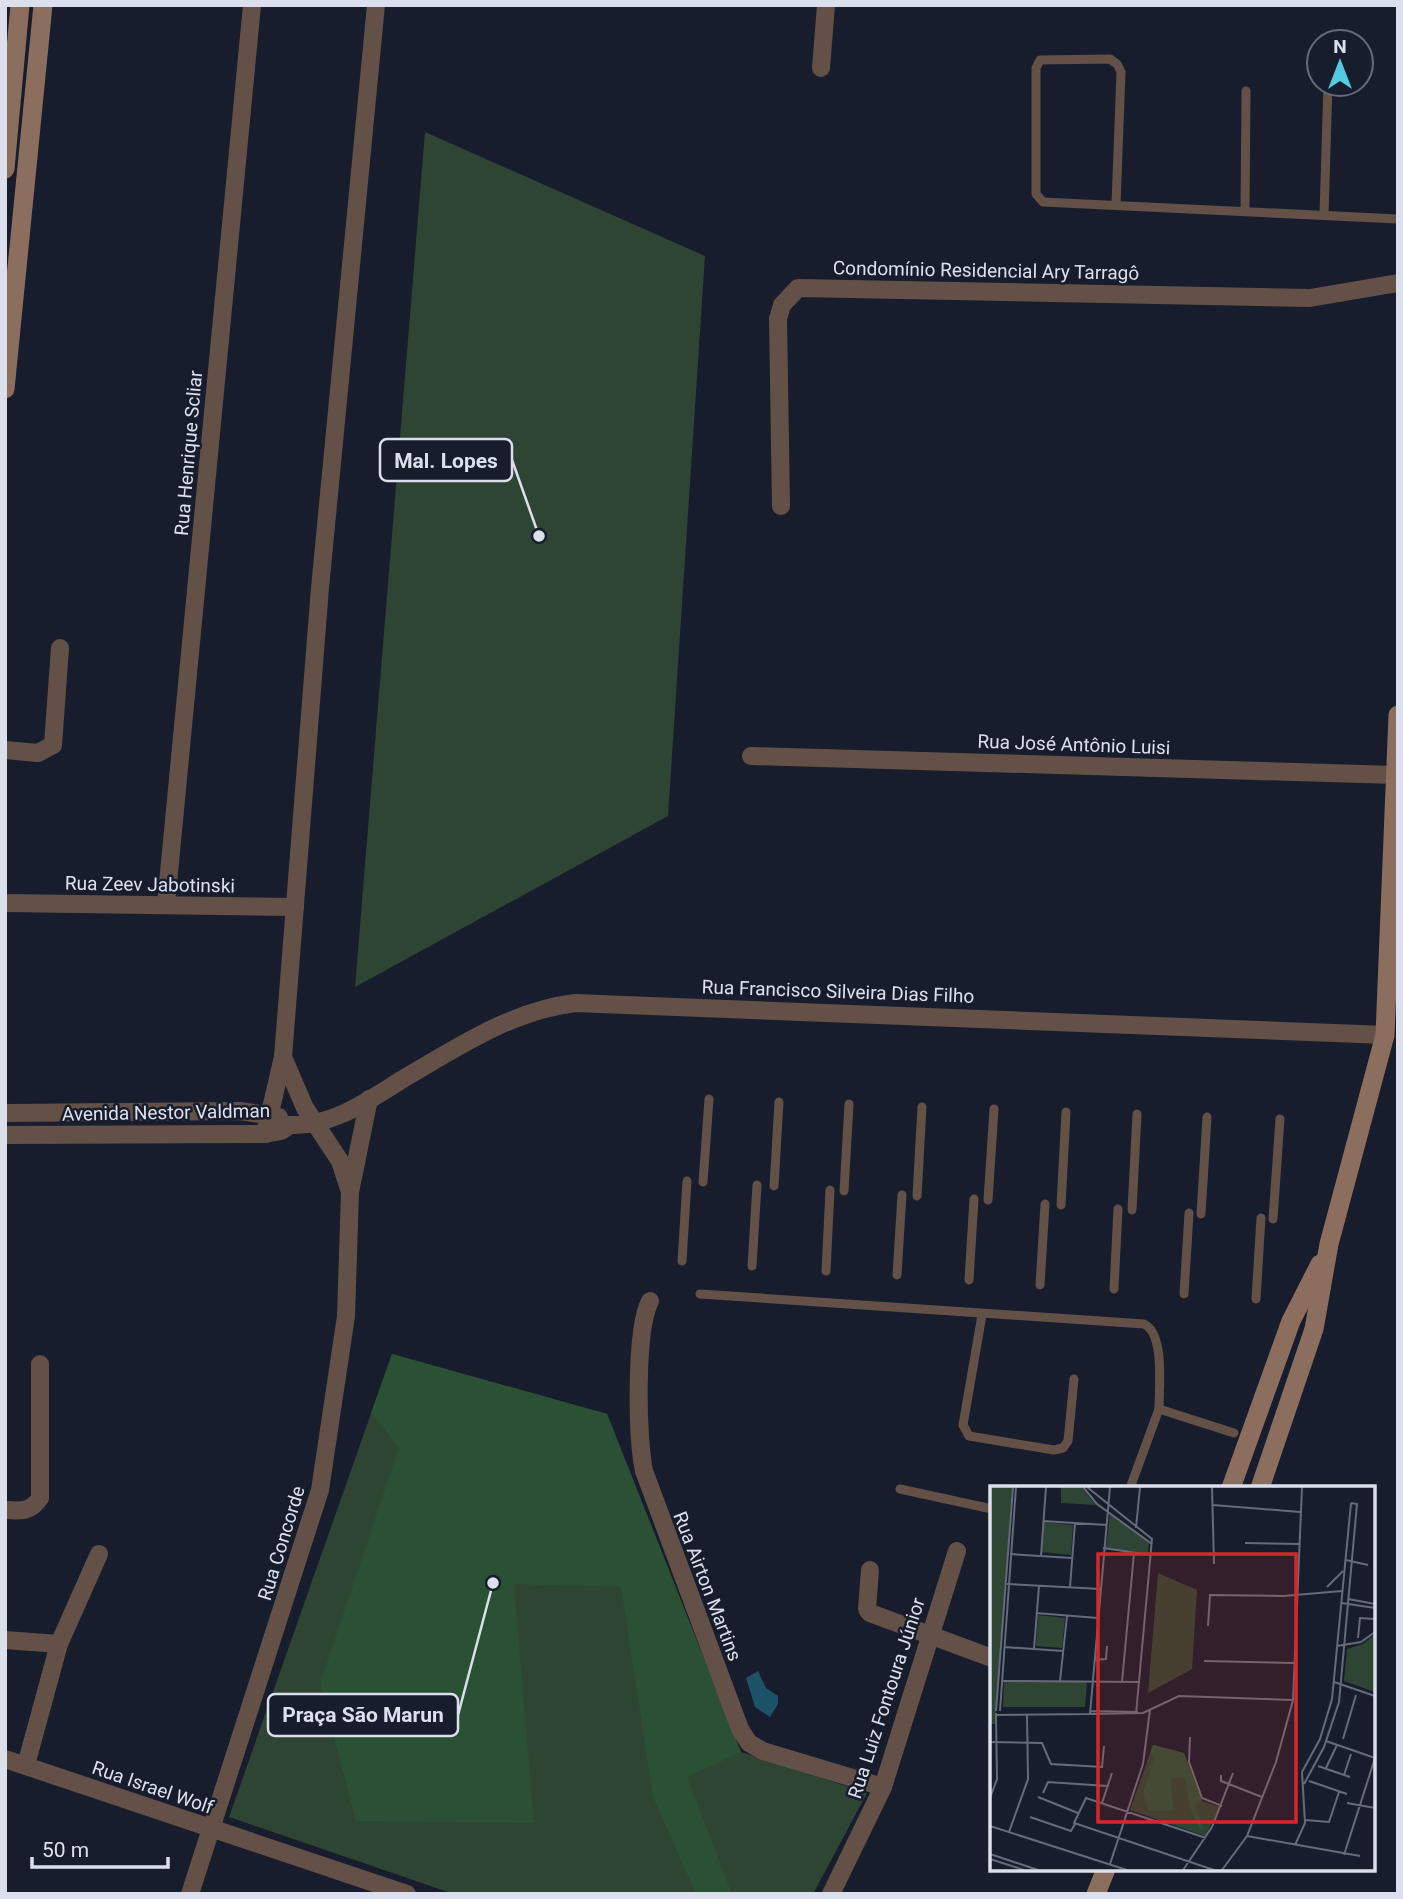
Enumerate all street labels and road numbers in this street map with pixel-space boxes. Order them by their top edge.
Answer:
street label: Condomínio Residencial Ary Tarragô [833,256,1139,285]
street label: Rua Henrique Scliar [170,369,207,537]
street label: Rua José Antônio Luisi [977,730,1171,759]
street label: Rua Zeev Jabotinski [65,872,235,897]
street label: Rua Francisco Silveira Dias Filho [701,975,975,1008]
street label: Avenida Nestor Valdman [62,1099,270,1126]
street label: Rua Concorde [253,1483,310,1603]
street label: Rua Airton Martins [668,1508,747,1664]
street label: Rua Luiz Fontoura Júnior [843,1594,930,1801]
street label: Rua Israel Wolf [89,1756,217,1819]

